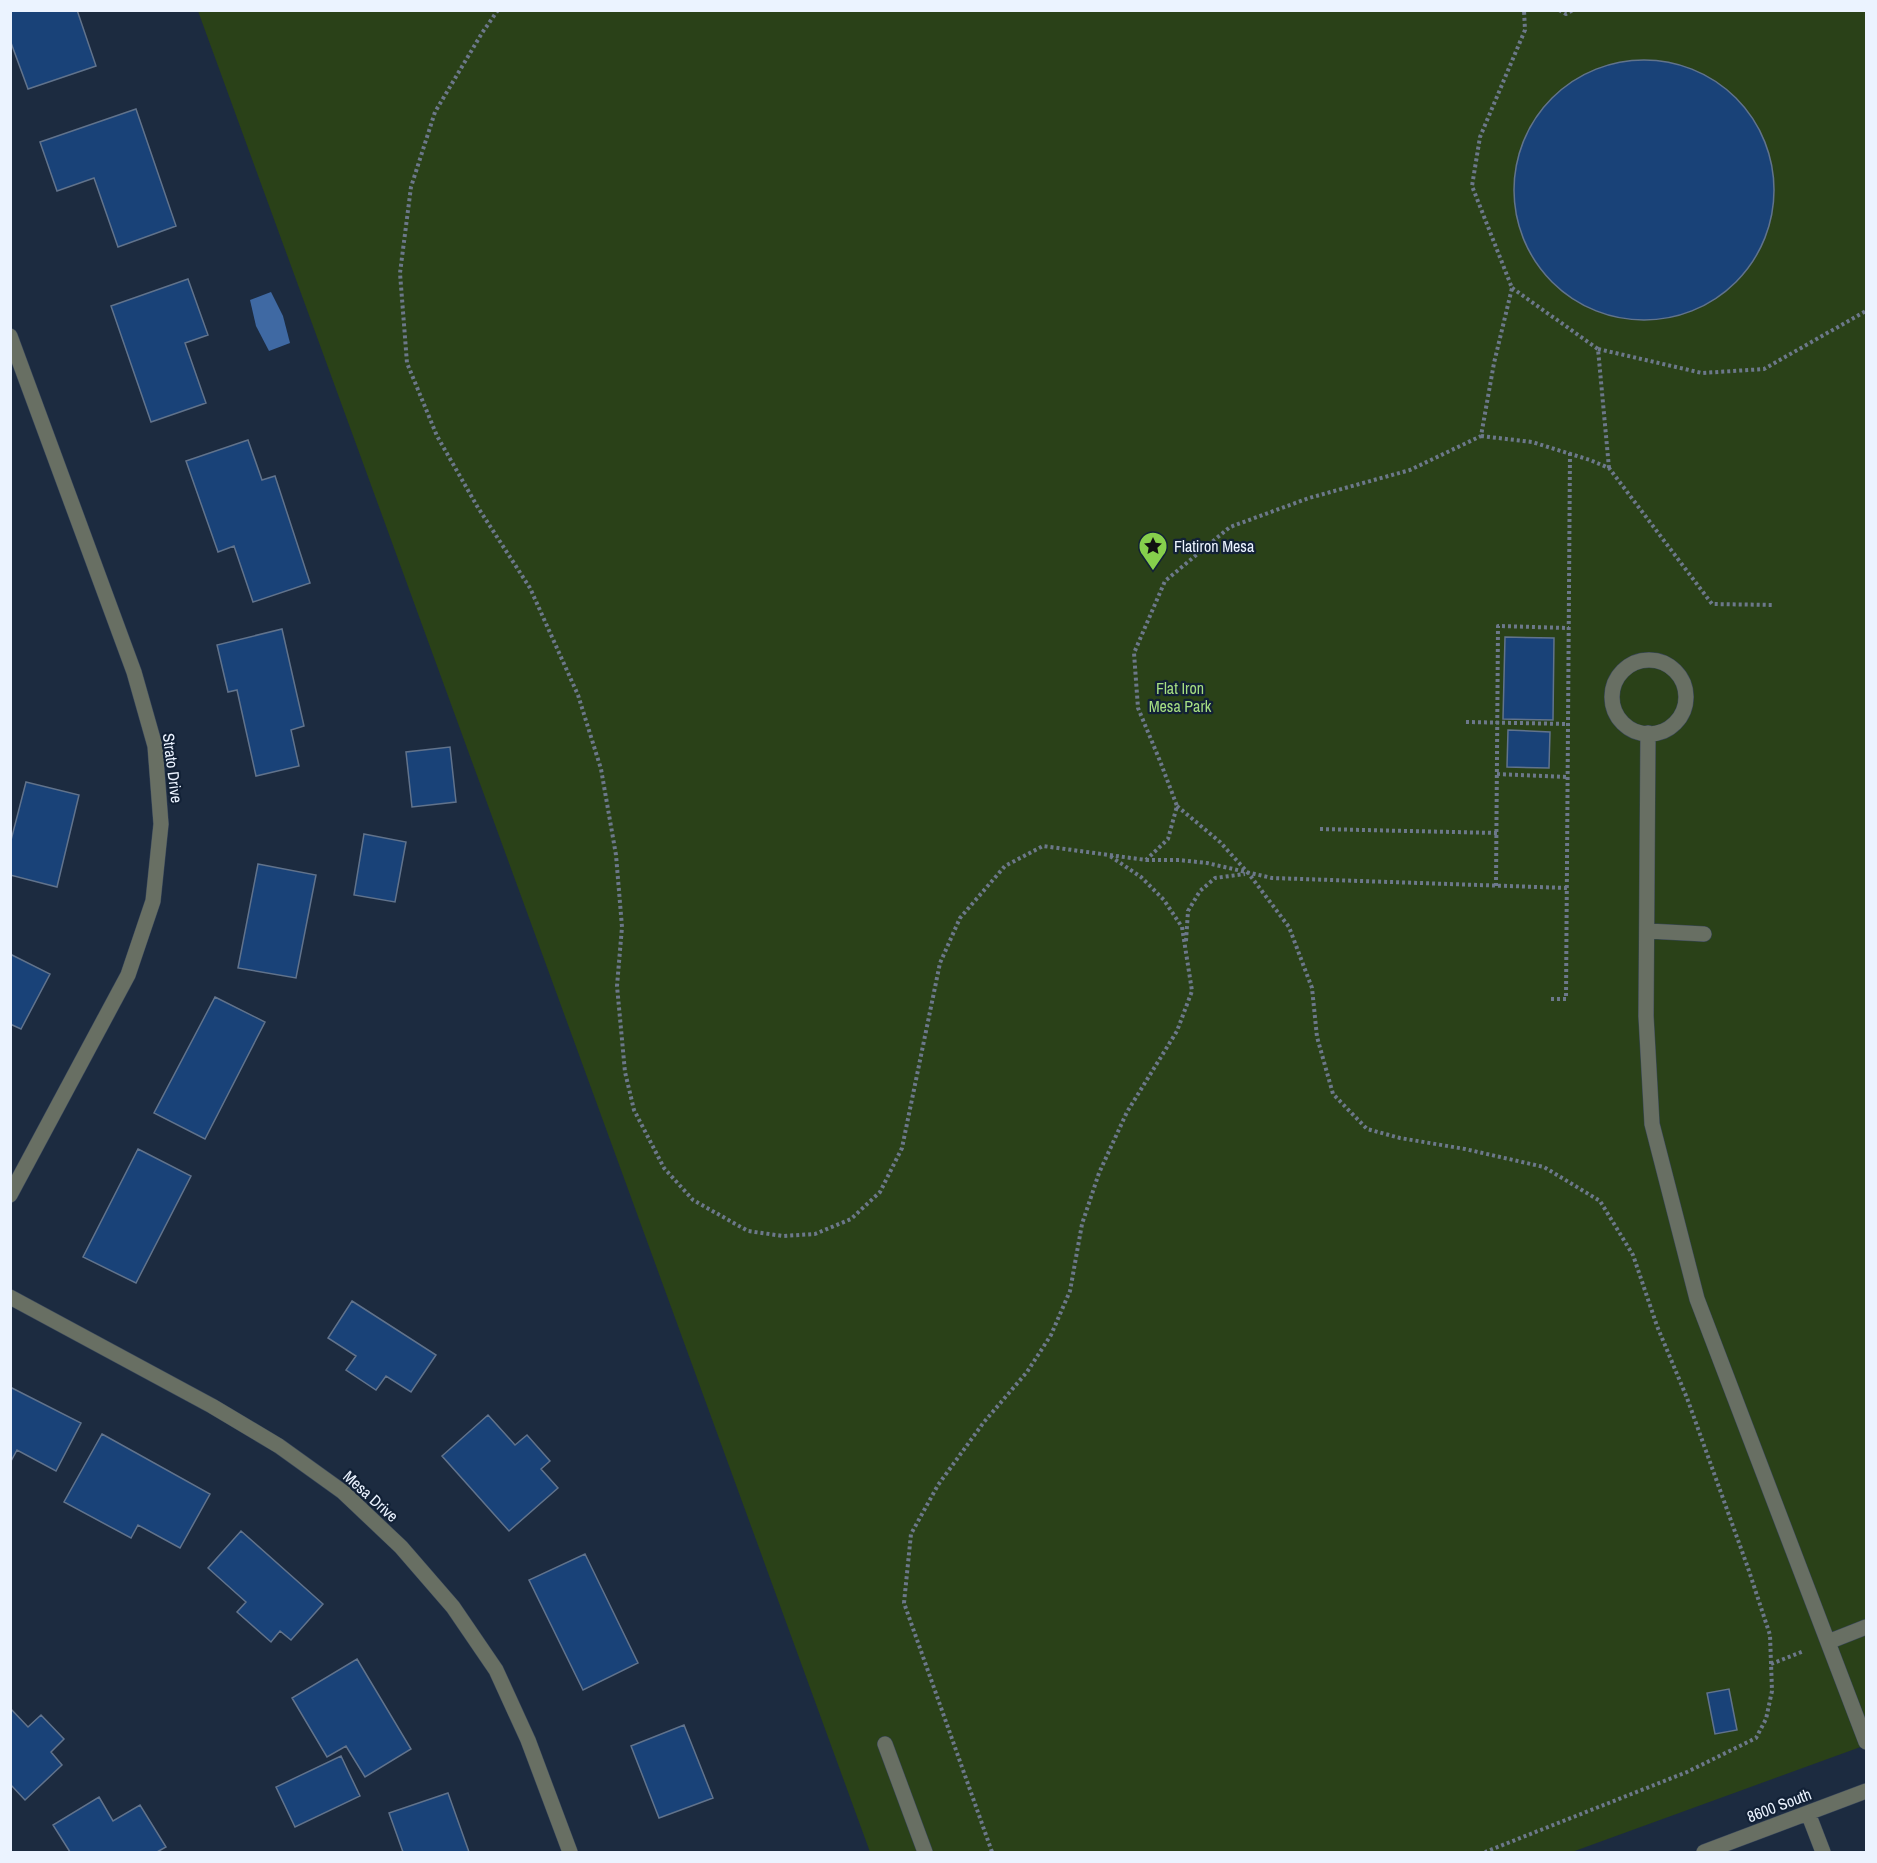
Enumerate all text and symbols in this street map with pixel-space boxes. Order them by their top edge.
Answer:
place icon: Flatiron Mesa [1137,530,1169,572]
place label: Flatiron Mesa [1174,535,1255,557]
park label: Flat Iron Mesa Park [1149,677,1212,717]
street label: Strato Drive [158,732,188,804]
street label: Mesa Drive [339,1465,403,1527]
street label: 8600 South [1744,1783,1814,1827]

